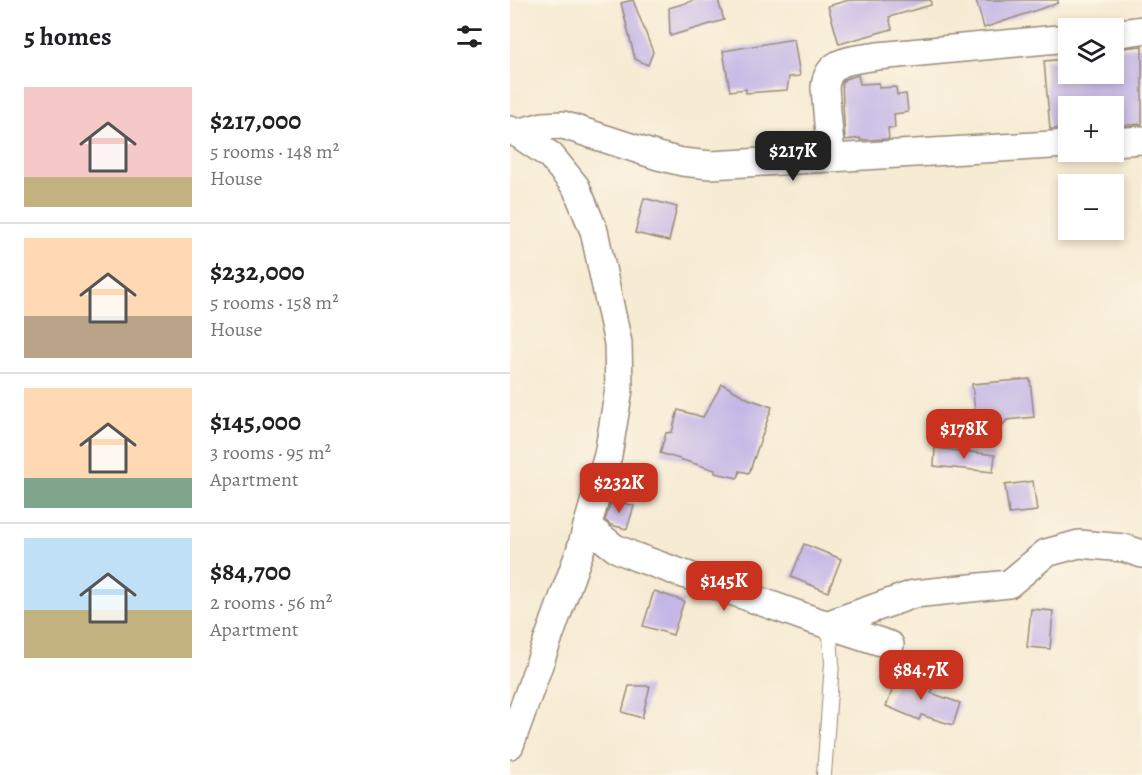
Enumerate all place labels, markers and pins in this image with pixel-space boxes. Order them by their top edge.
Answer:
pin: $217K [751,131,835,182]
pin: $178K [922,409,1006,460]
pin: $232K [577,463,661,514]
pin: $145K [682,561,766,612]
pin: $84.7K [872,650,970,701]

